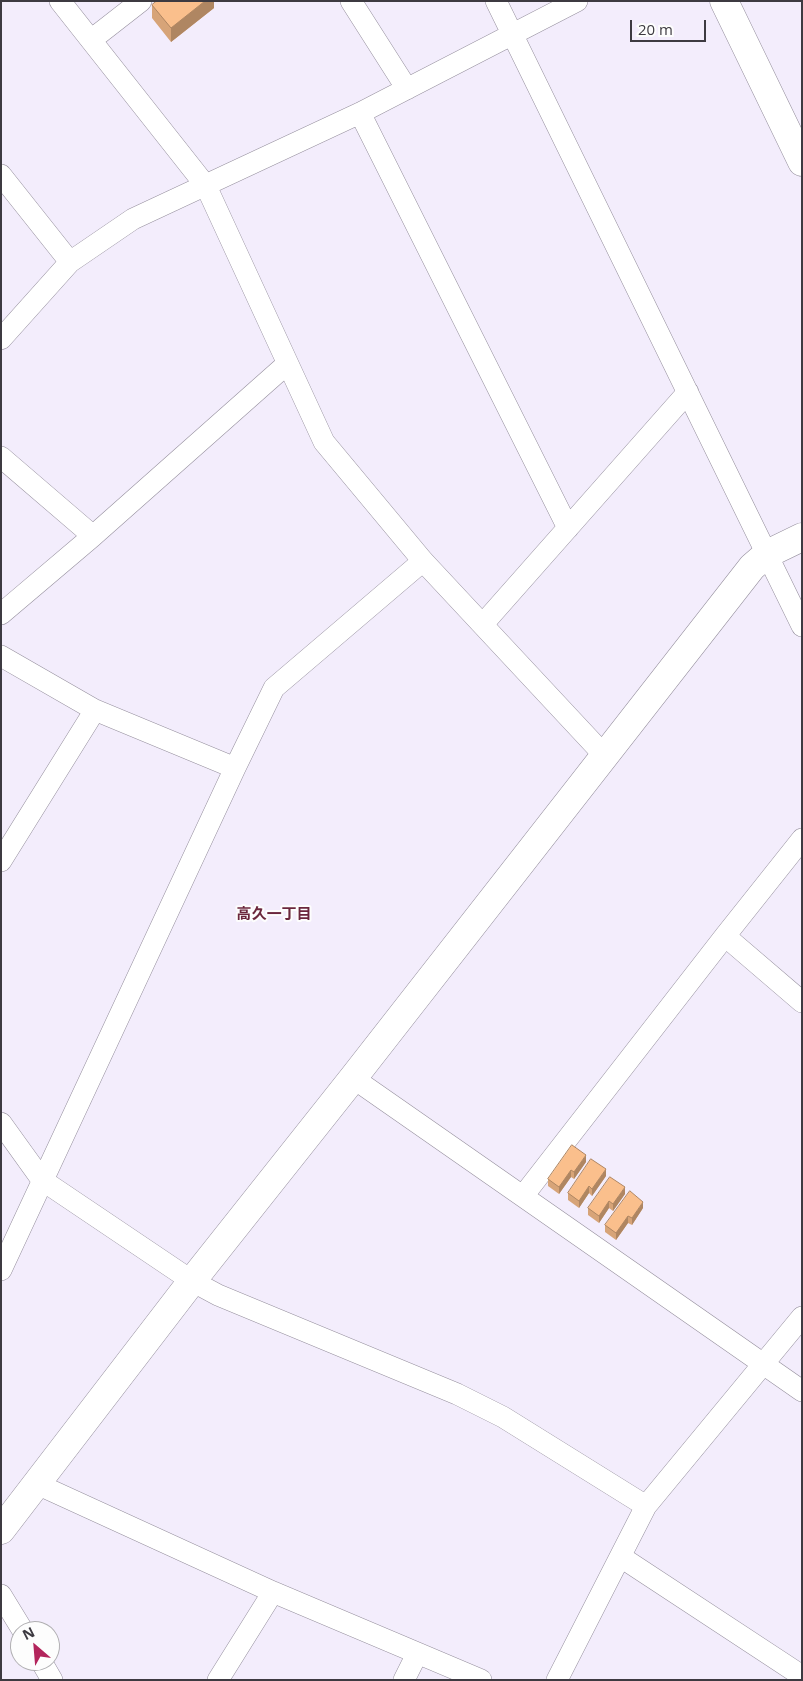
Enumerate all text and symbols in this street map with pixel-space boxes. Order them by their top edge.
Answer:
scale bar [633,10,709,42]
text: 20 m [638,19,673,39]
district label: 高久一丁目 [237,906,311,924]
north arrow [10,1621,60,1671]
text: N [19,1622,38,1644]

